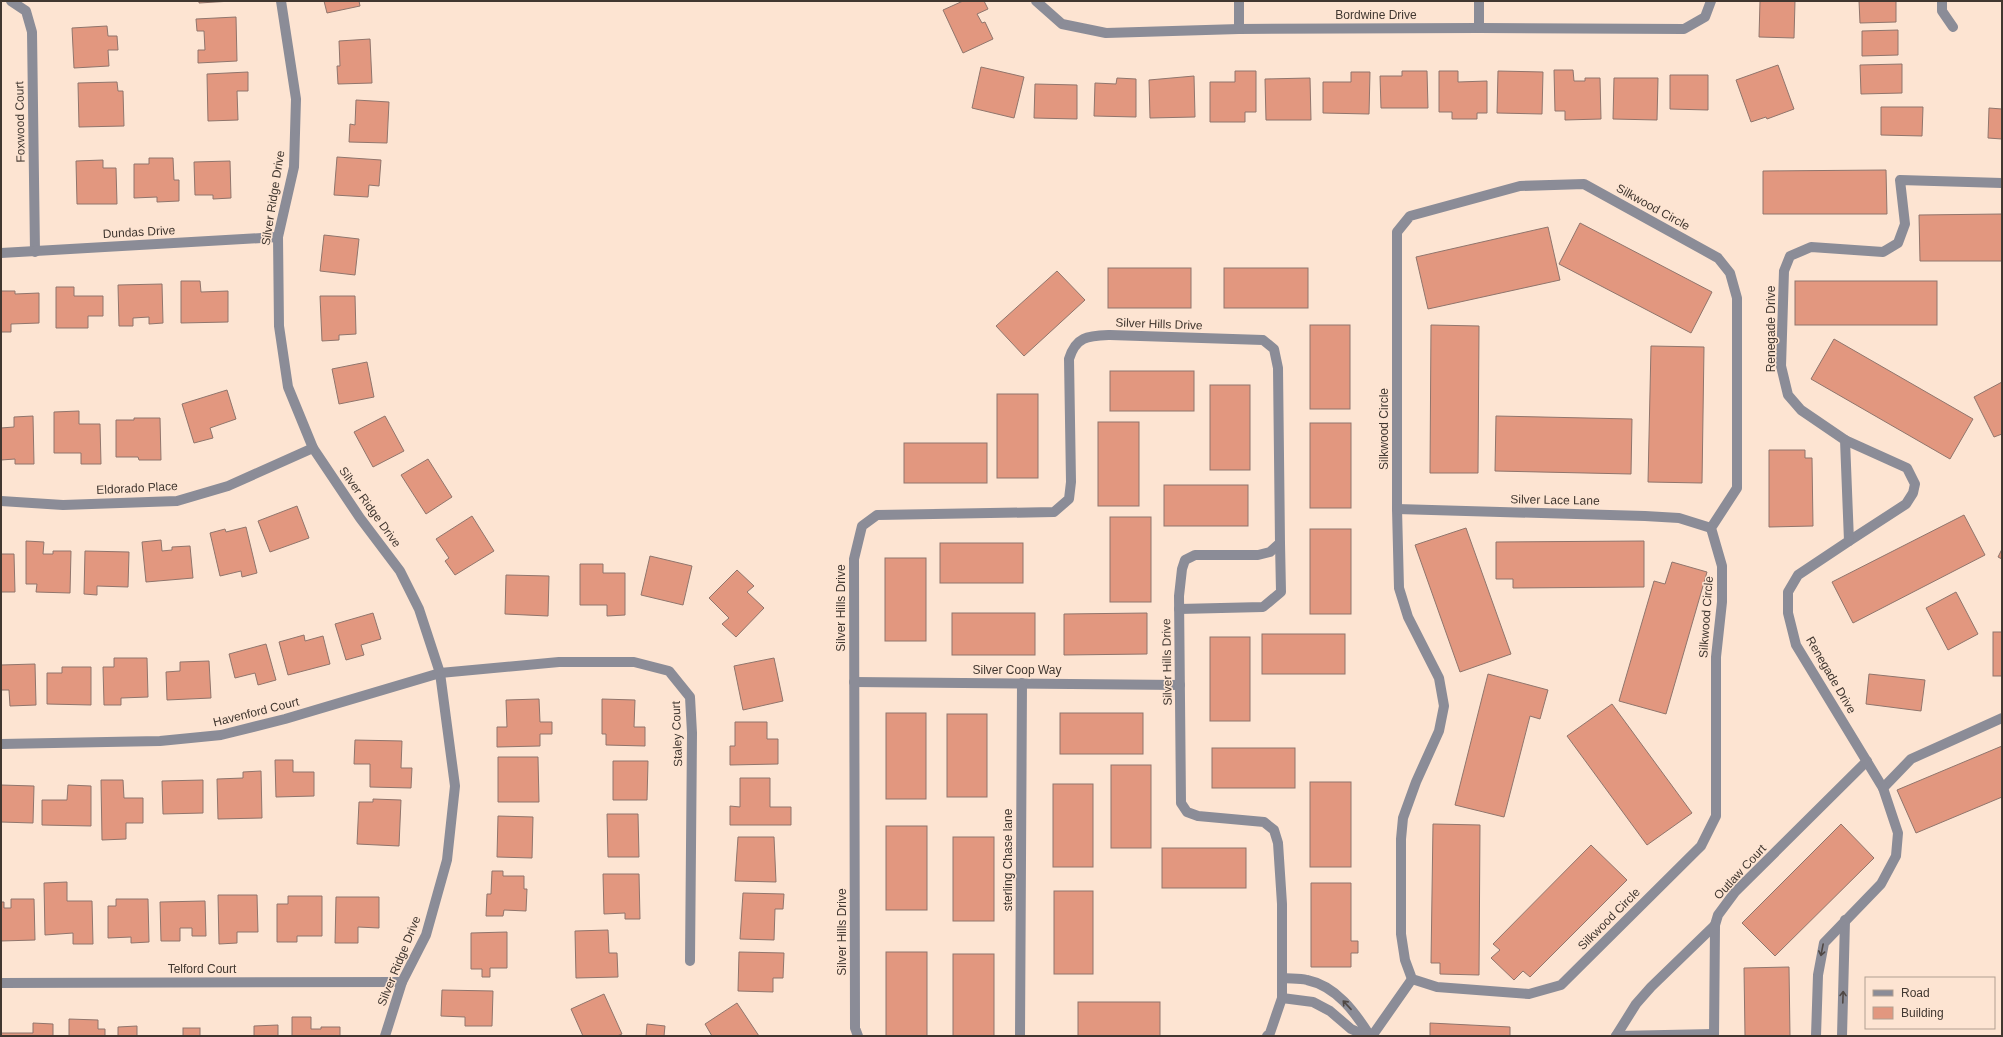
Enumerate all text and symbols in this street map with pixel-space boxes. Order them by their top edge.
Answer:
street label: Bordwine Drive [1335,8,1417,22]
street label: Foxwood Court [12,81,28,163]
street label: Silver Ridge Drive [259,149,287,247]
street label: Silkwood Circle [1614,181,1693,233]
street label: Dundas Drive [102,223,176,241]
street label: Renegade Drive [1764,285,1778,372]
street label: Silver Hills Drive [1115,315,1203,333]
street label: Silkwood Circle [1377,388,1391,470]
street label: Silver Ridge Drive [336,464,404,550]
street label: Eldorado Place [96,479,178,497]
street label: Silver Lace Lane [1510,492,1600,508]
street label: Silver Hills Drive [834,564,848,652]
street label: Silkwood Circle [1696,575,1716,658]
street label: Silver Hills Drive [1159,618,1175,706]
street label: Renegade Drive [1803,634,1859,716]
street label: Silver Coop Way [973,663,1061,677]
street label: Havenford Court [212,694,301,729]
street label: Staley Court [669,700,685,767]
street label: sterling Chase lane [1001,808,1015,911]
street label: Outlaw Court [1711,841,1769,902]
street label: Silkwood Circle [1575,885,1643,953]
street label: Silver Hills Drive [835,888,849,976]
street label: Silver Ridge Drive [375,914,424,1008]
one-way arrow [1818,943,1826,956]
street label: Telford Court [168,962,237,976]
legend [1865,977,1995,1029]
text: Road [1901,986,1930,1000]
one-way arrow [1839,991,1847,1004]
one-way arrow [1342,1000,1352,1010]
text: Building [1901,1006,1944,1020]

